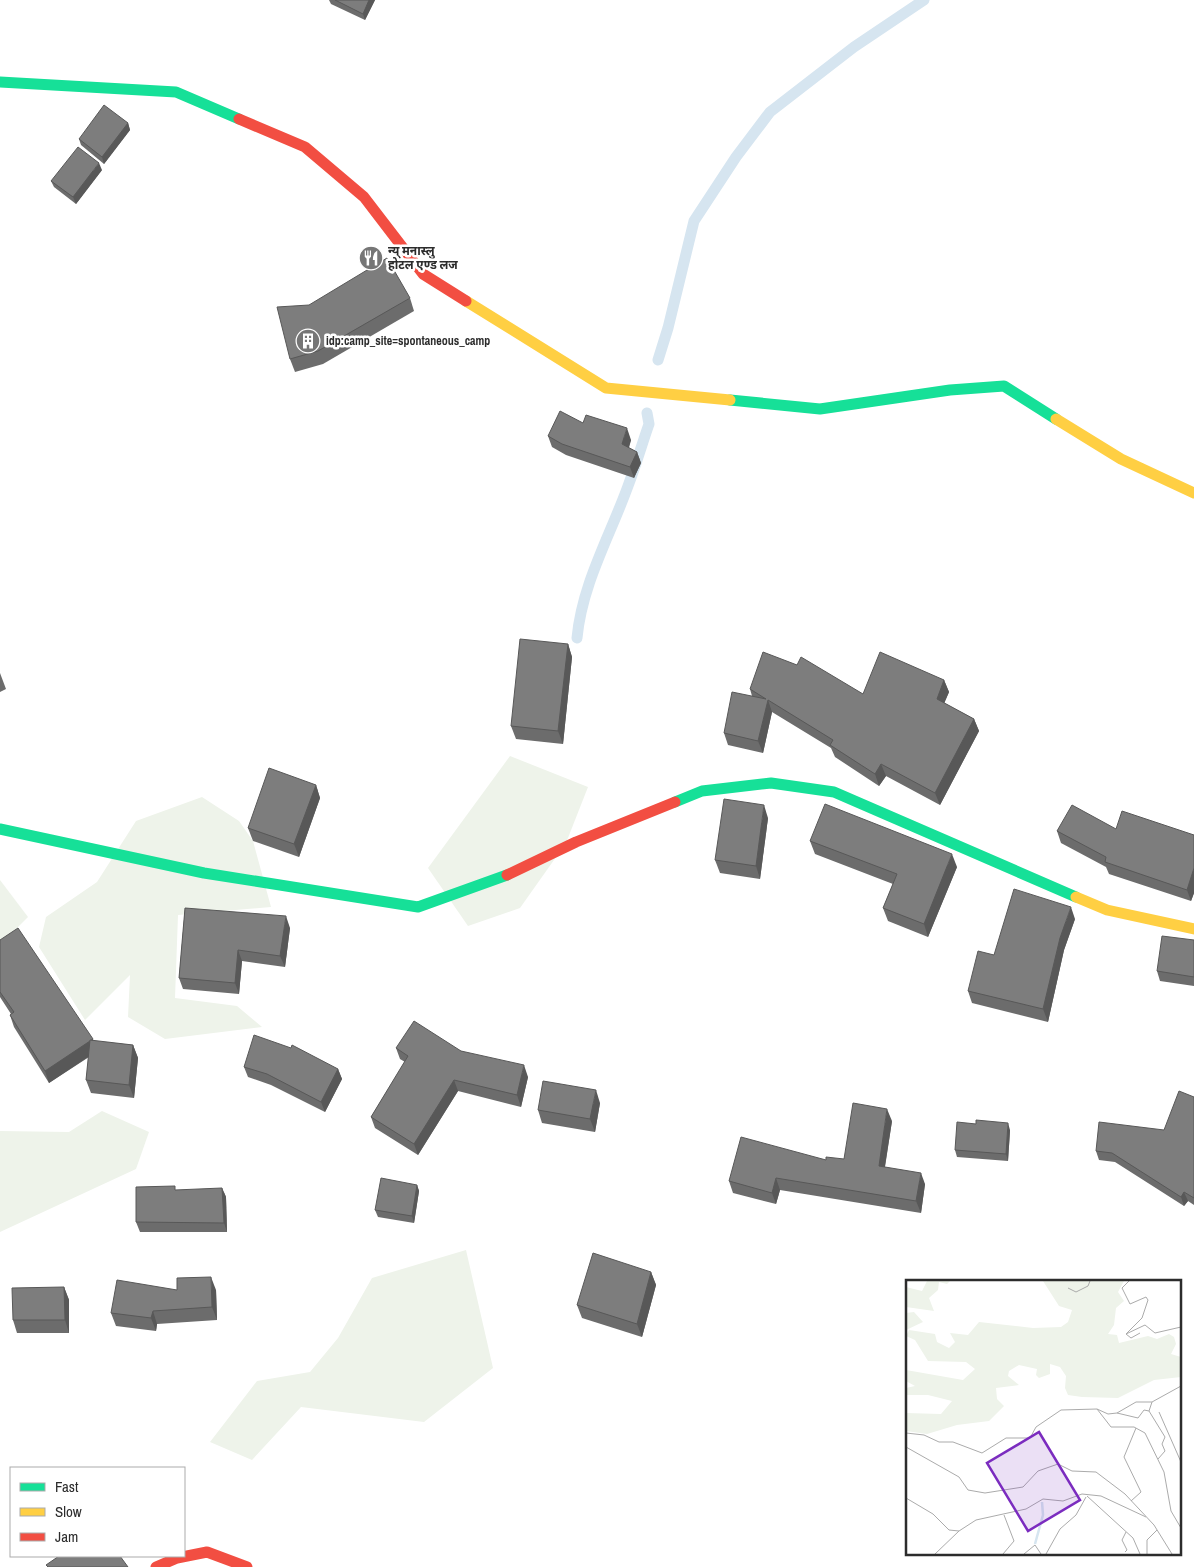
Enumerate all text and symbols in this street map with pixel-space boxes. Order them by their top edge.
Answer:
place label: न्यू मनास्लु होटल एण्ड लज [388,243,458,273]
restaurant icon: न्यू मनास्लु होटल एण्ड लज [358,245,384,271]
building icon: idp:camp_site=spontaneous_camp [295,328,321,354]
place label: idp:camp_site=spontaneous_camp [326,333,490,349]
inset map [906,1280,1182,1554]
legend [10,1467,185,1557]
text: Fast [55,1476,79,1497]
text: Slow [55,1501,82,1522]
text: Jam [55,1526,78,1547]

